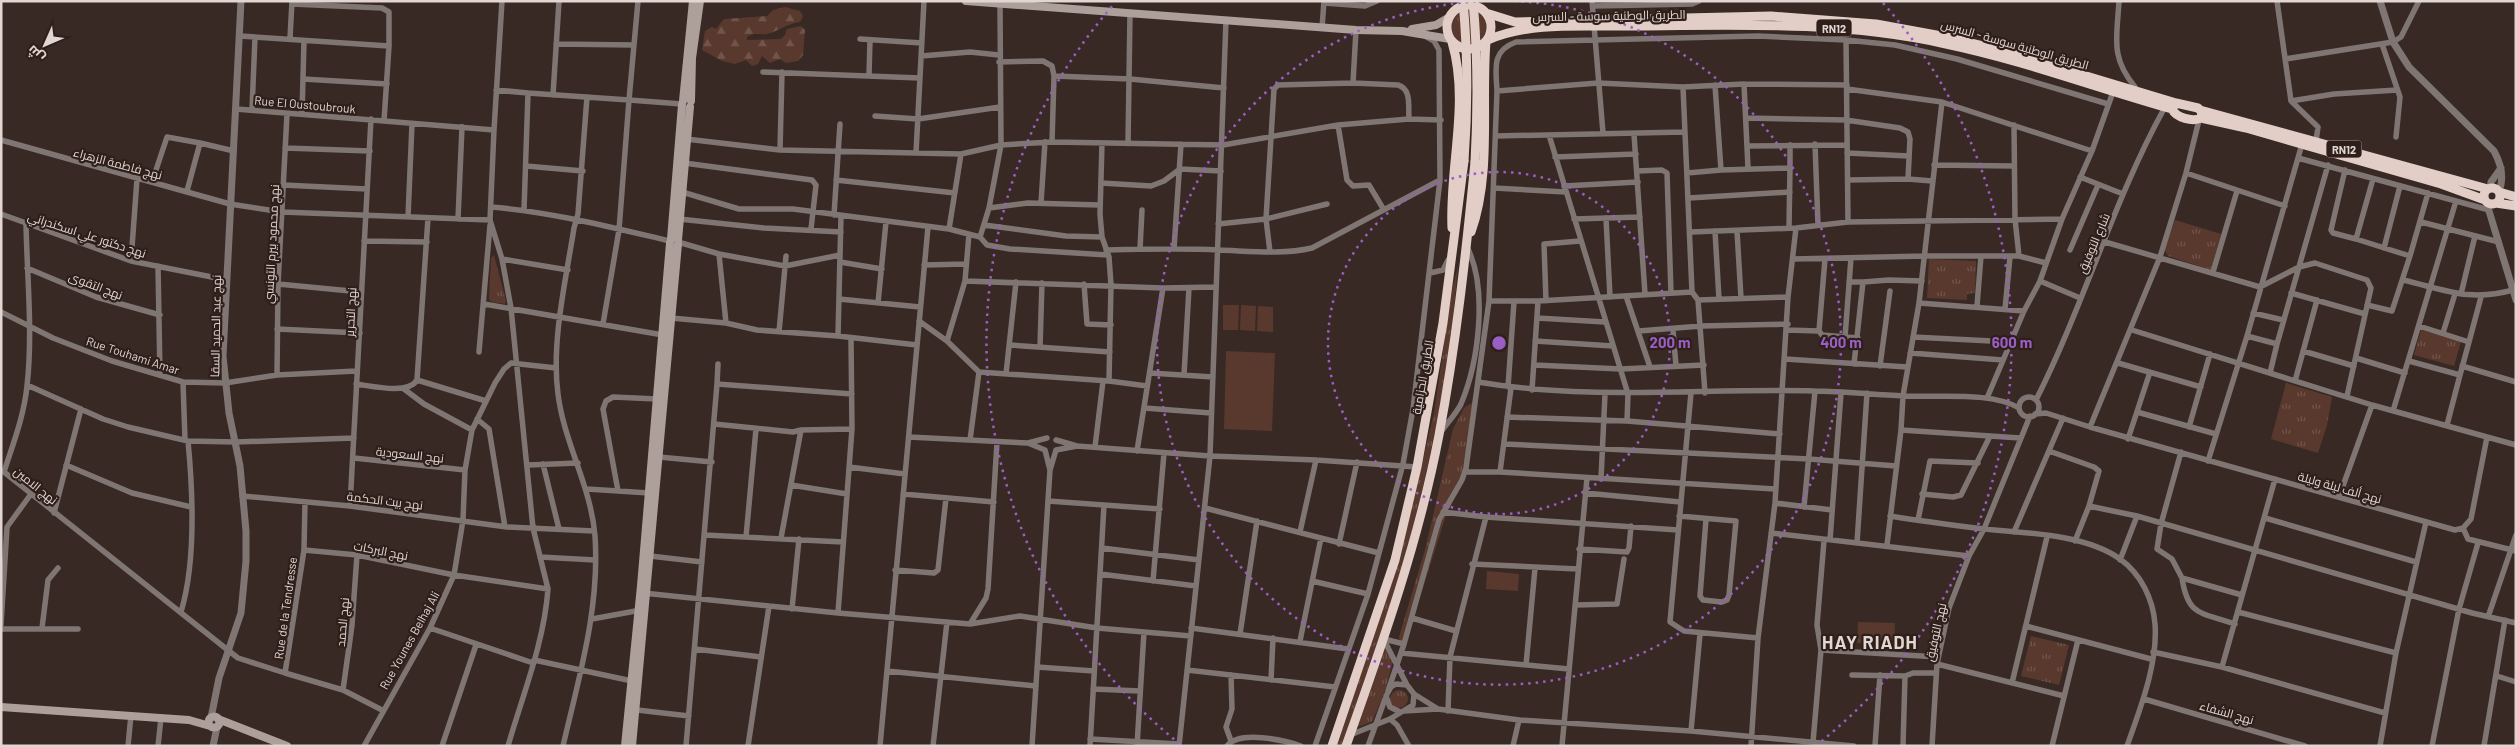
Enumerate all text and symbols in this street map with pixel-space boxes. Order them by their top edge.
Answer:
street label: الطريق الوطنية سوسة - السرس [1532,7,1686,24]
street label: الطريق الوطنية سوسة - السرس [1939,16,2091,73]
road number: RN12 [1816,19,1852,36]
north arrow [20,20,70,70]
text: ش [23,41,49,67]
street label: Rue El Oustoubrouk [254,93,356,115]
road number: RN12 [2326,140,2362,158]
street label: نهج فاطمة الزهراء [72,144,164,184]
street label: نهج محمود بيرم التونسي [261,184,285,304]
street label: نهج دكتور علي اسكندراني [25,208,148,264]
street label: شارع التوفيق [2074,211,2114,276]
street label: نهج التقوى [66,268,125,304]
street label: نهج عبد الحميد السقا [207,274,225,378]
street label: نهج التحرير [342,287,360,338]
street label: Rue Touhami Amar [85,333,182,377]
text: 200 m [1649,333,1691,351]
text: 400 m [1820,333,1862,351]
text: 600 m [1992,333,2032,351]
centre of rings [1490,334,1508,352]
street label: الطريق الحزامية [1409,339,1436,415]
street label: نهج السعودية [375,443,445,467]
street label: نهج الامين [10,463,60,508]
street label: نهج ألف ليلة وليلة [2296,468,2384,508]
street label: نهج بيت الحكمة [346,488,424,514]
street label: نهج البركات [352,538,409,564]
street label: Rue de la Tendresse [271,556,299,660]
street label: Rue Younes Belhaj Ali [376,588,442,692]
street label: نهج الحمد [333,597,353,647]
street label: نهج التوفيق [1921,601,1950,663]
district label: HAY RIADH [1822,631,1918,653]
street label: نهج الشفاء [2198,698,2256,728]

